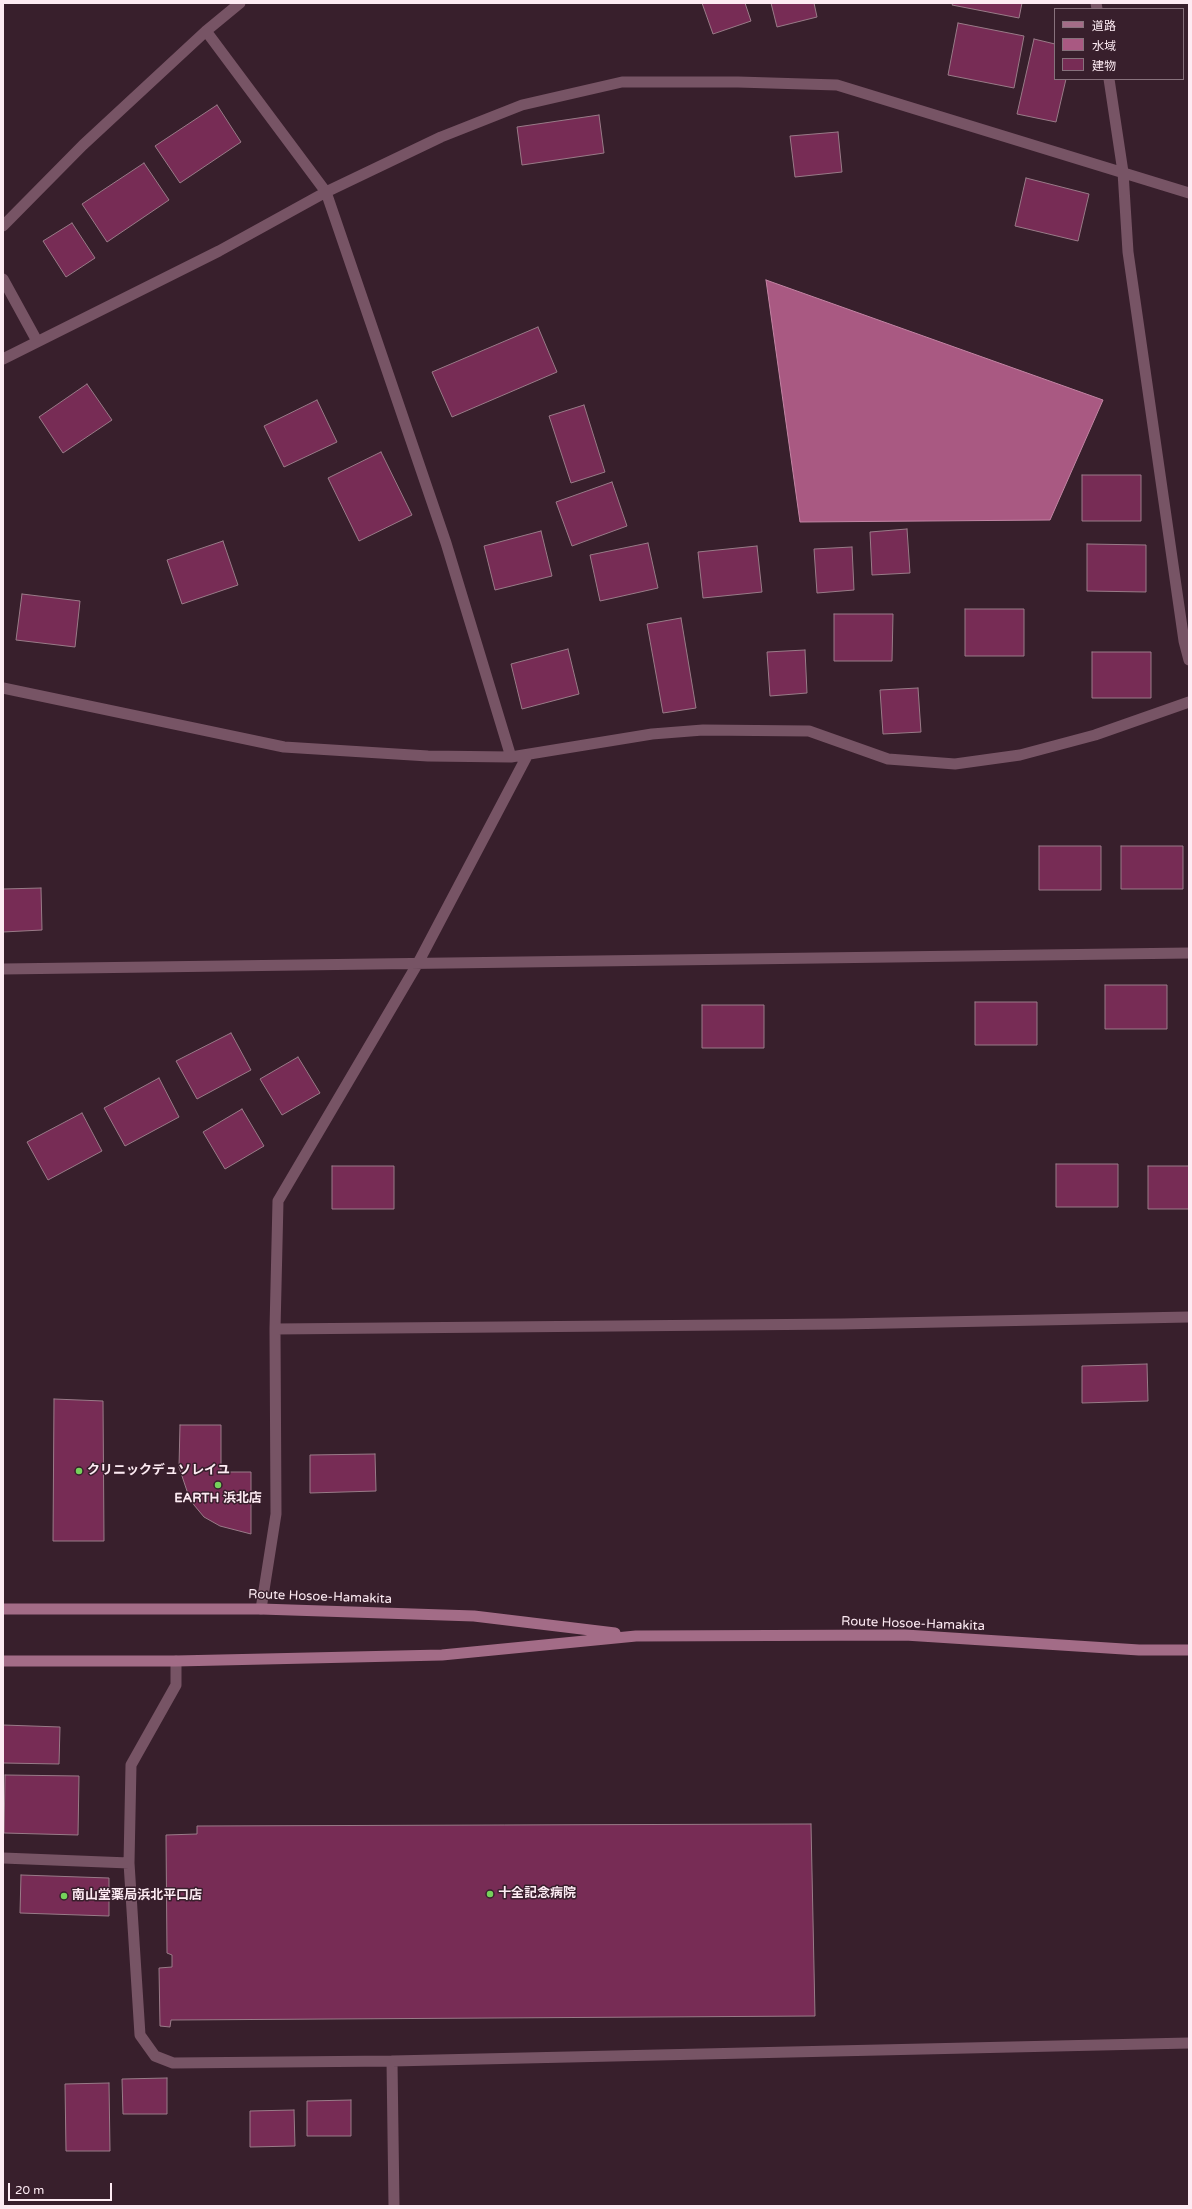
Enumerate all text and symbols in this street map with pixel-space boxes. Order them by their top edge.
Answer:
legend [1054,8,1184,80]
text: 道路 [1092,19,1116,33]
text: 水域 [1092,39,1116,53]
text: 建物 [1092,59,1116,73]
place label: クリニックデュソレイユ [87,1463,230,1479]
marker: クリニックデュソレイユ [74,1466,84,1476]
marker: EARTH 浜北店 [213,1480,223,1490]
place label: EARTH 浜北店 [174,1491,262,1507]
street label: Route Hosoe-Hamakita [248,1587,392,1607]
street label: Route Hosoe-Hamakita [841,1614,985,1634]
place label: 十全記念病院 [498,1886,576,1902]
place label: 南山堂薬局浜北平口店 [72,1888,202,1904]
marker: 十全記念病院 [485,1889,495,1899]
marker: 南山堂薬局浜北平口店 [59,1891,69,1901]
scale bar [10,2175,114,2201]
text: 20 m [15,2183,44,2197]

